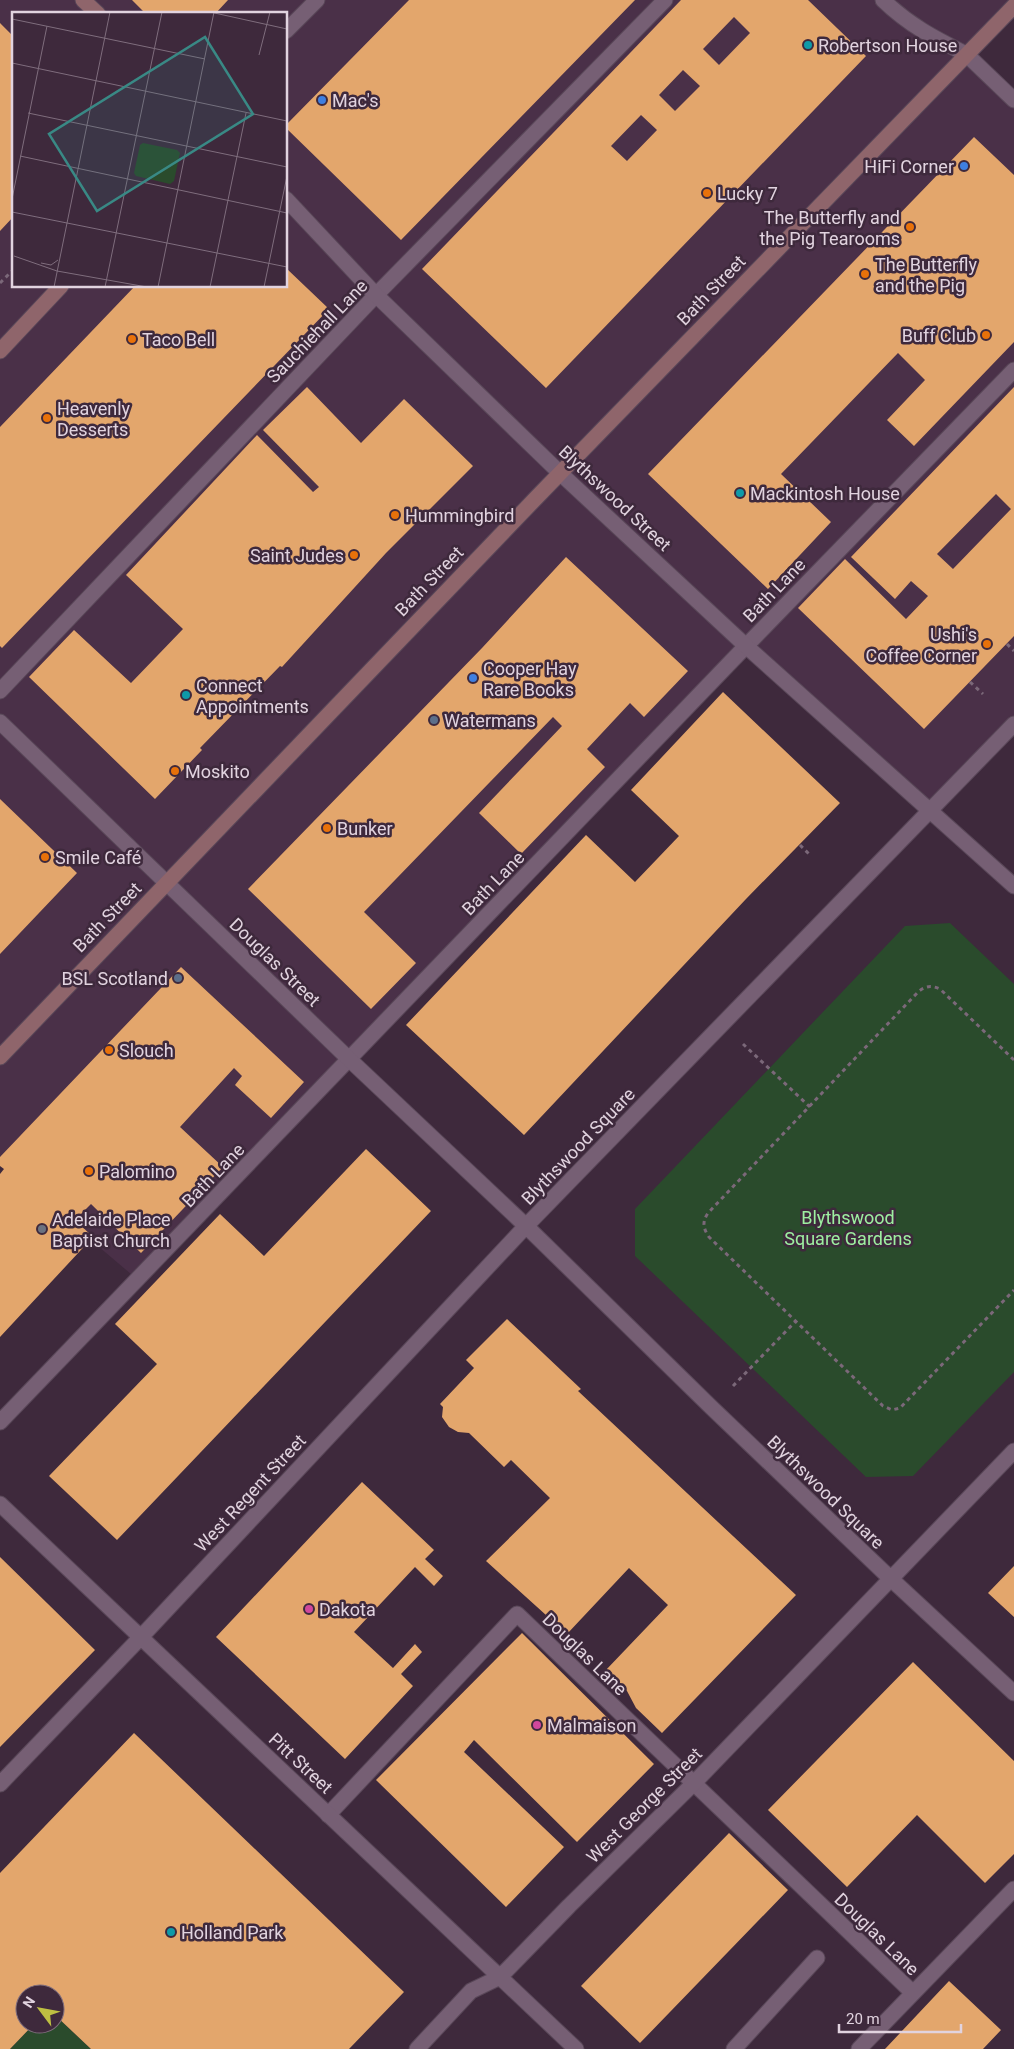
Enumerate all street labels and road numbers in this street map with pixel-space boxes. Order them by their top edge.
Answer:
street label: Bath Street [673,251,749,329]
street label: Sauchiehall Lane [262,275,372,387]
street label: Blythswood Street [555,441,675,555]
street label: Bath Street [391,542,467,620]
street label: Bath Lane [739,554,809,626]
street label: Bath Lane [458,847,528,919]
street label: Bath Street [69,878,145,956]
street label: Douglas Street [225,914,325,1010]
street label: Blythswood Square [517,1083,639,1209]
street label: Bath Lane [178,1139,248,1211]
street label: West Regent Street [190,1430,310,1556]
street label: Blythswood Square [763,1431,889,1553]
street label: Douglas Lane [538,1609,632,1699]
street label: Pitt Street [265,1728,337,1798]
street label: West George Street [582,1743,706,1867]
street label: Douglas Lane [830,1889,924,1979]

